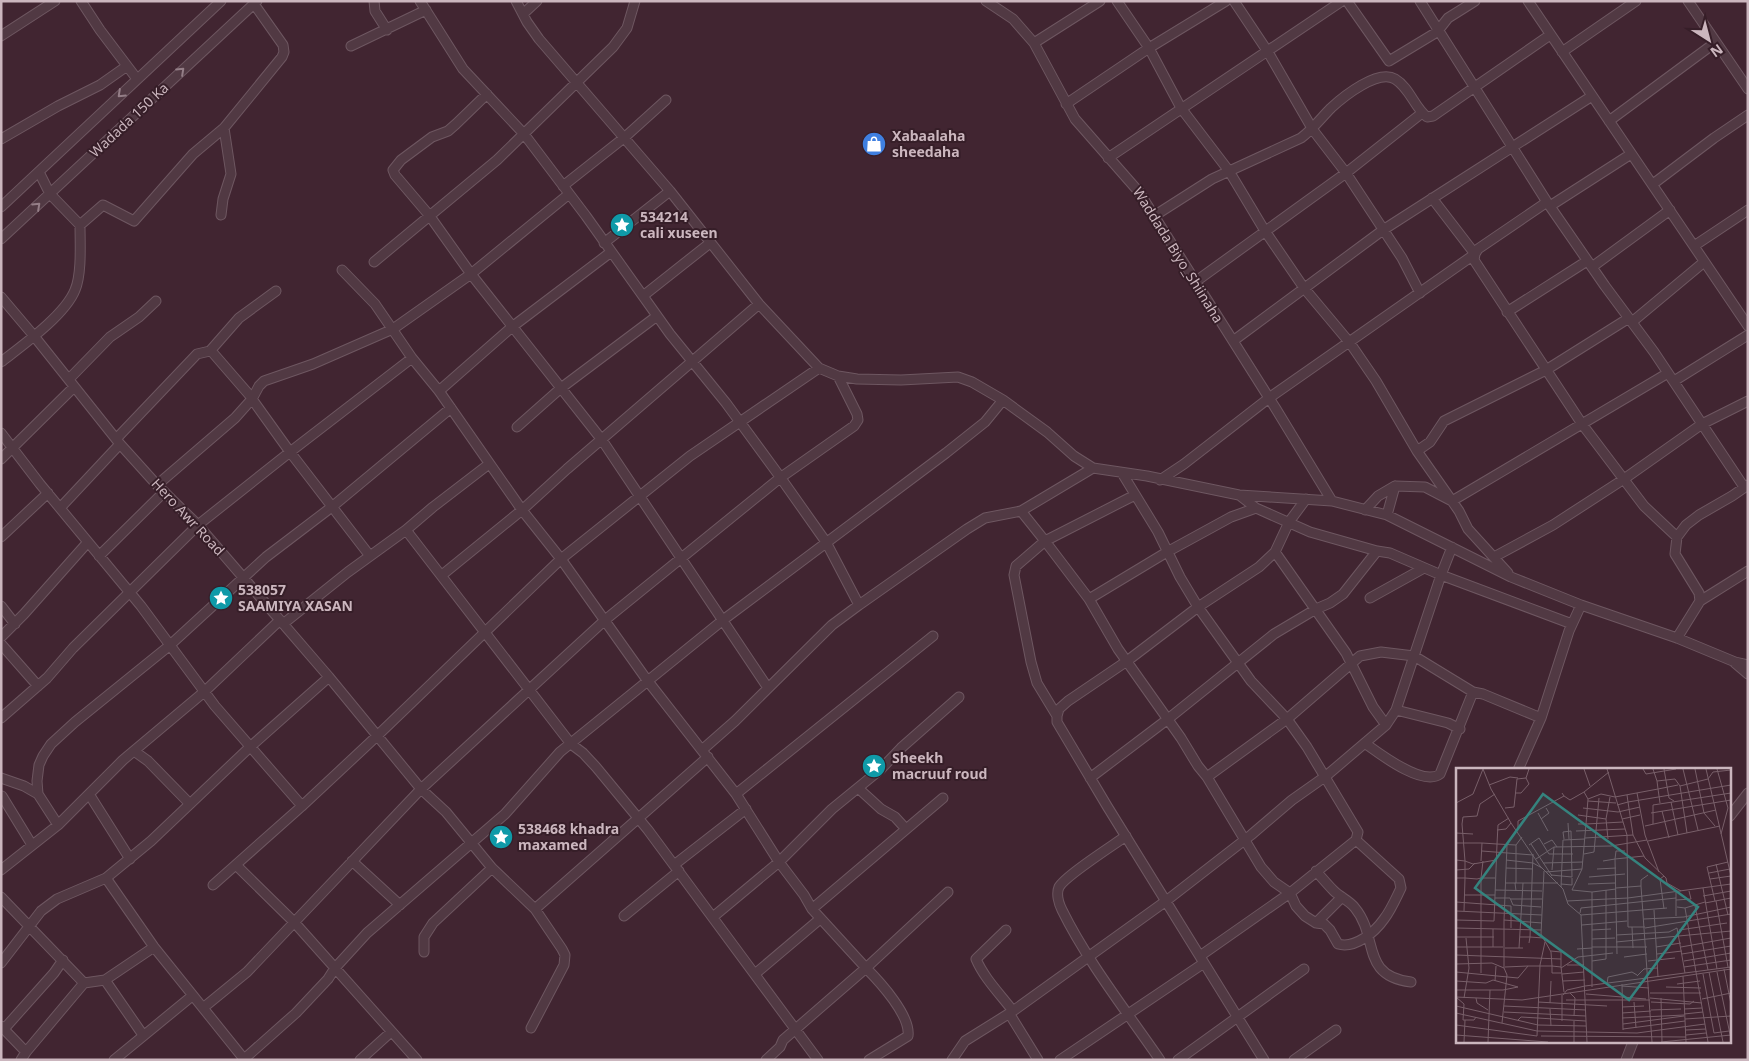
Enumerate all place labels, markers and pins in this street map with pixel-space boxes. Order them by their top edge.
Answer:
place label: Xabaalaha sheedaha [892,126,965,161]
shop icon: Xabaalaha sheedaha [861,131,887,157]
place label: 534214 cali xuseen [640,207,718,242]
place icon: 534214 cali xuseen [609,212,635,238]
place label: 538057 SAAMIYA XASAN [238,580,353,615]
place icon: 538057 SAAMIYA XASAN [208,585,234,611]
place label: Sheekh macruuf roud [892,748,987,783]
place icon: Sheekh macruuf roud [861,753,887,779]
place label: 538468 khadra maxamed [518,819,619,854]
place icon: 538468 khadra maxamed [488,824,514,850]

